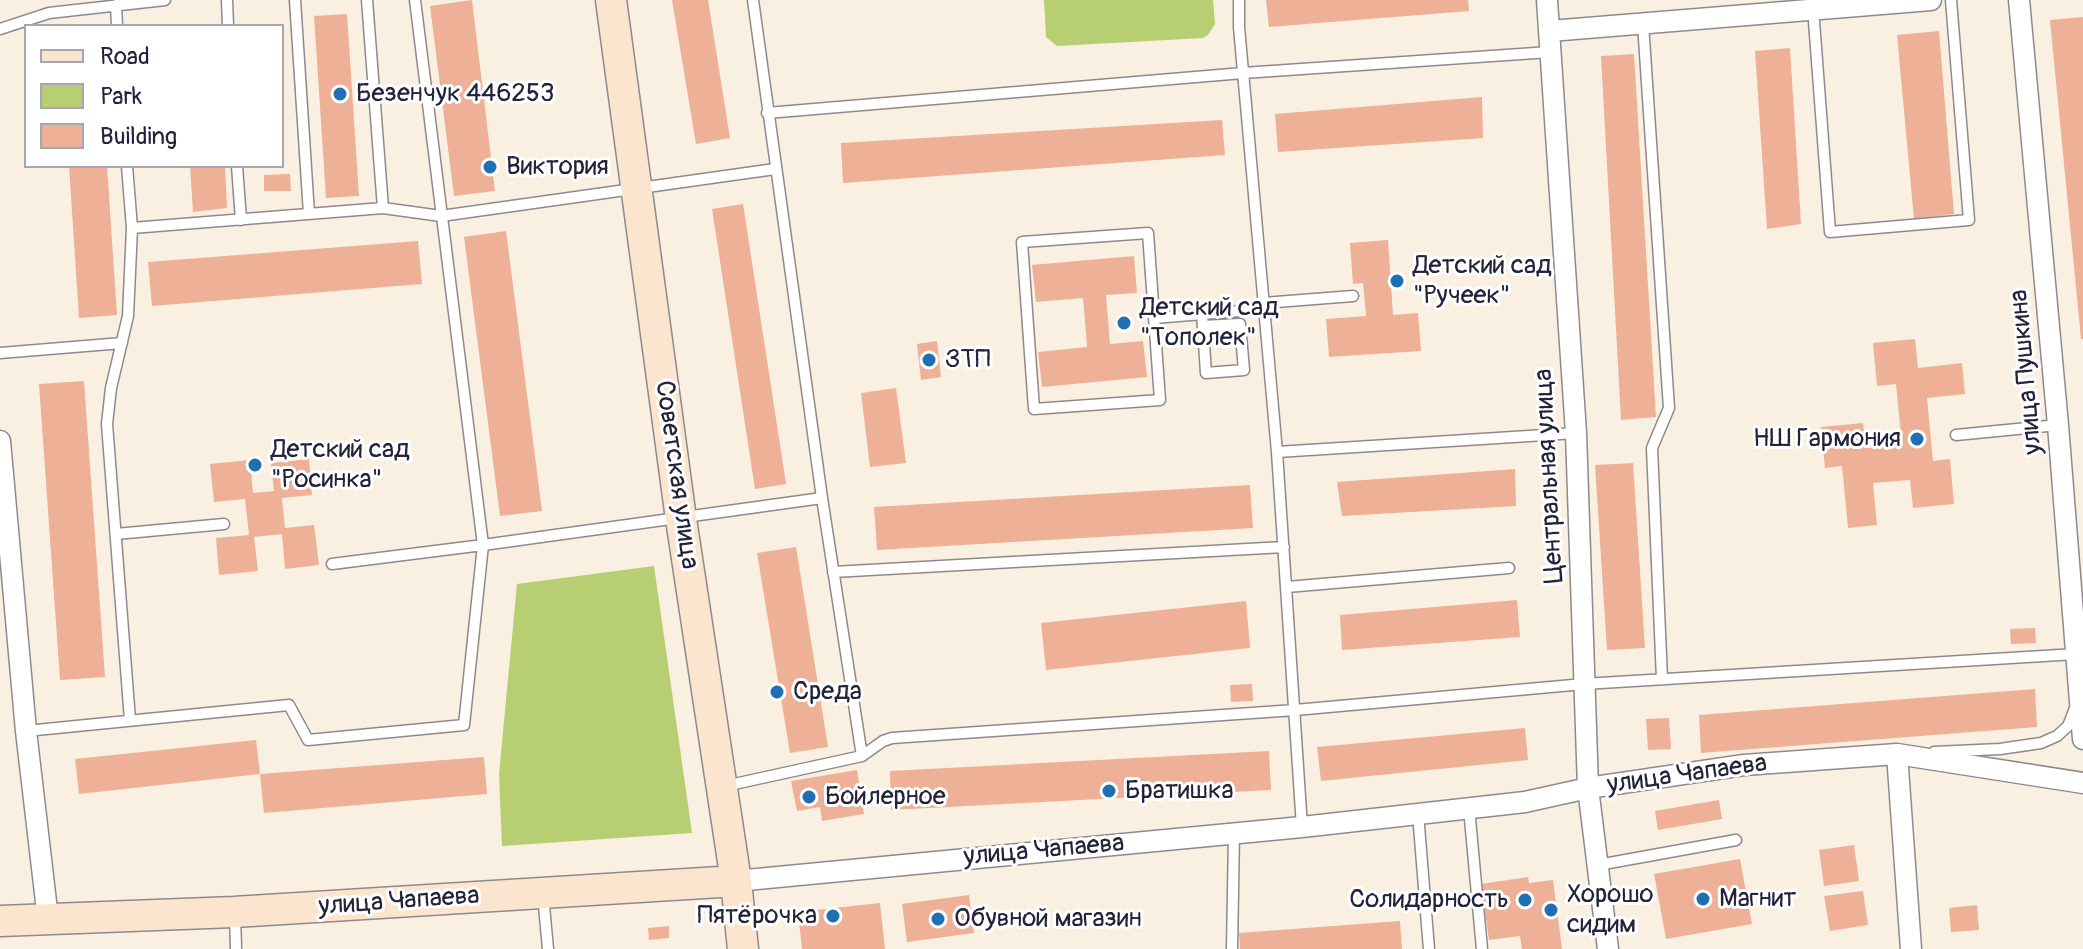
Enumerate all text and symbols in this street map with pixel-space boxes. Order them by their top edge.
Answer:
legend [24,24,284,168]
text: Road [100,42,150,71]
place label: Безенчук 446253 [356,78,554,110]
text: Park [100,82,142,111]
marker: Безенчук 446253 [331,85,349,103]
text: Building [100,122,177,151]
place label: Виктория [506,151,609,183]
marker: Виктория [481,158,499,176]
place label: Детский сад "Ручеек" [1413,250,1552,312]
marker: Детский сад "Ручеек" [1388,272,1406,290]
street label: улица Пушкина [2004,288,2050,456]
place label: Детский сад "Тополек" [1140,292,1279,354]
marker: Детский сад "Тополек" [1115,314,1133,332]
place label: ЗТП [945,344,991,376]
marker: ЗТП [920,351,938,369]
street label: Центральная улица [1529,368,1571,584]
street label: Советская улица [647,379,705,571]
place label: НШ Гармония [1753,423,1901,455]
marker: НШ Гармония [1908,430,1926,448]
place label: Детский сад "Росинка" [271,434,410,496]
marker: Детский сад "Росинка" [246,456,264,474]
place label: Среда [793,676,862,708]
marker: Среда [768,683,786,701]
street label: улица Чапаева [1605,748,1769,802]
place label: Братишка [1125,775,1233,807]
place label: Бойлерное [825,781,946,813]
marker: Братишка [1100,782,1118,800]
marker: Бойлерное [800,788,818,806]
street label: улица Чапаева [962,828,1126,874]
place label: Хорошо сидим [1567,879,1654,940]
street label: улица Чапаева [318,881,480,923]
place label: Магнит [1719,883,1796,915]
place label: Солидарность [1349,884,1509,916]
marker: Магнит [1694,890,1712,908]
marker: Солидарность [1516,891,1534,909]
place label: Пятёрочка [697,900,817,932]
marker: Хорошо сидим [1542,901,1560,919]
place label: Обувной магазин [954,903,1142,935]
marker: Пятёрочка [824,907,842,925]
marker: Обувной магазин [929,910,947,928]

